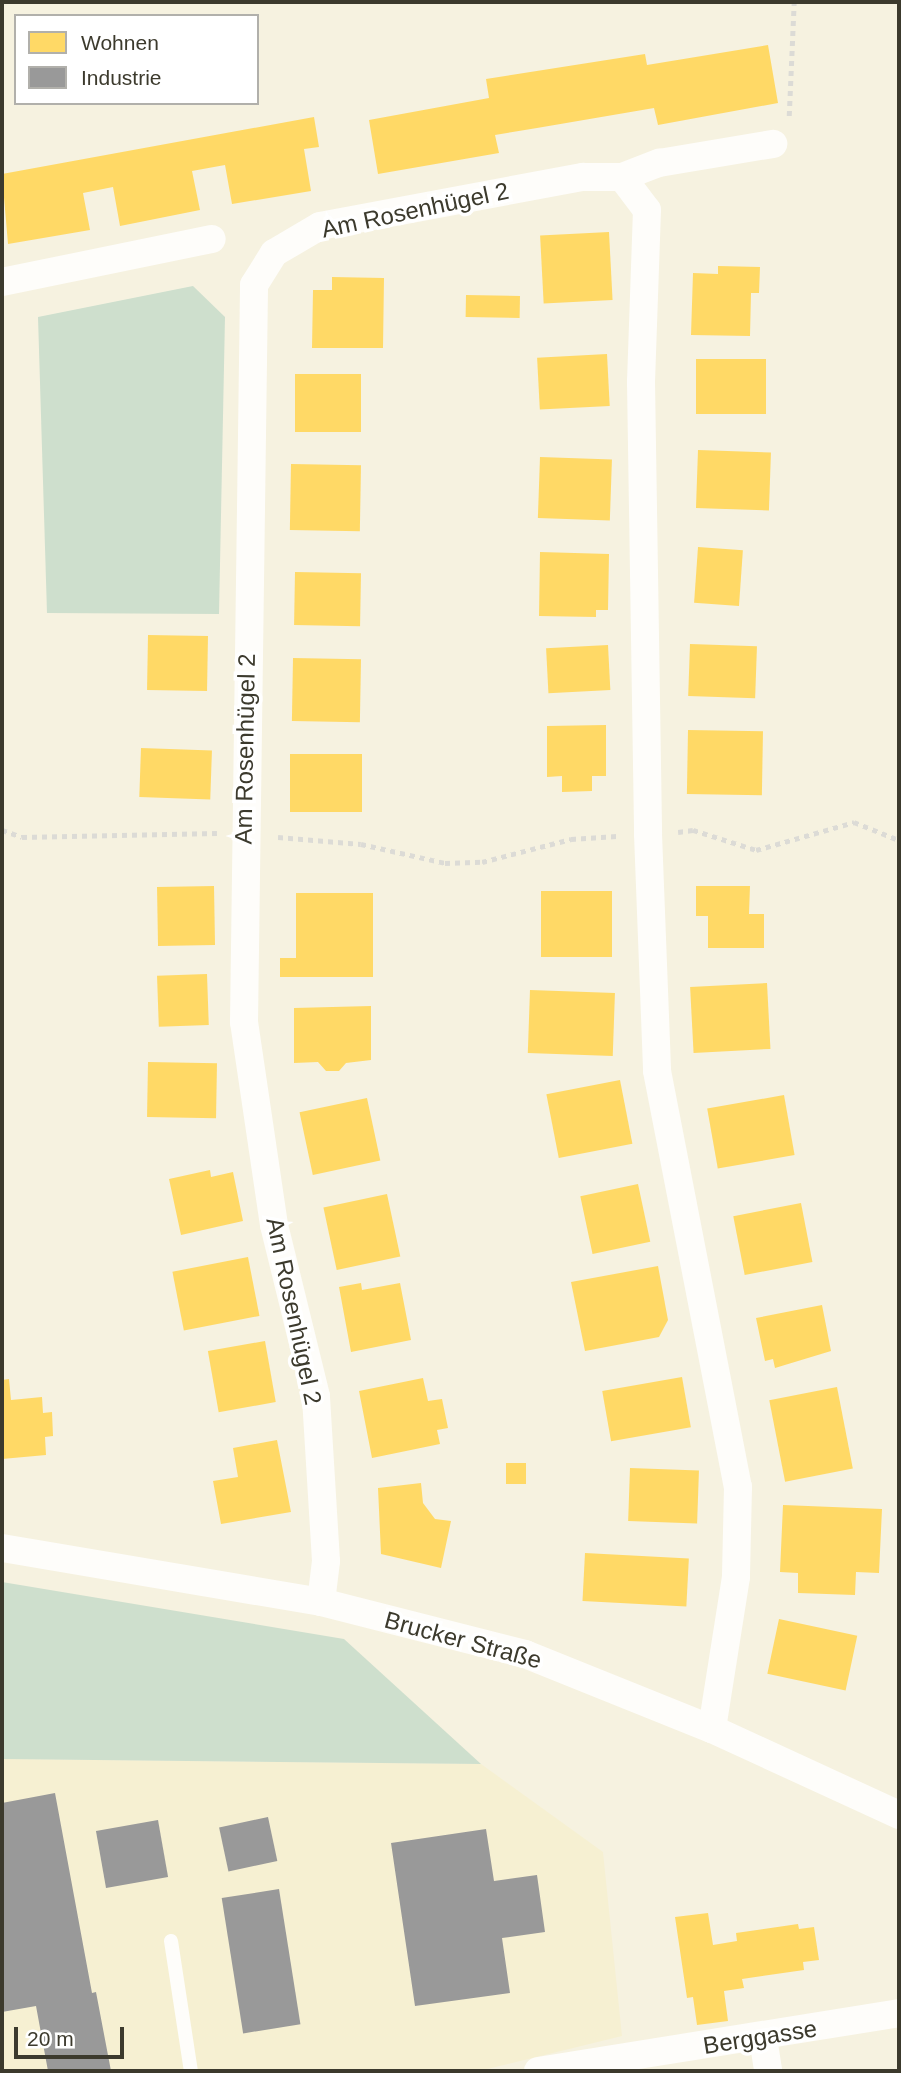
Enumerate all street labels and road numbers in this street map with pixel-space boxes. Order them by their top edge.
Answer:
street label: Am Rosenhügel 2 [319,176,511,244]
street label: Am Rosenhügel 2 [229,653,261,845]
street label: Am Rosenhügel 2 [260,1215,328,1407]
street label: Brucker Straße [381,1605,545,1675]
street label: Berggasse [701,2014,819,2060]

